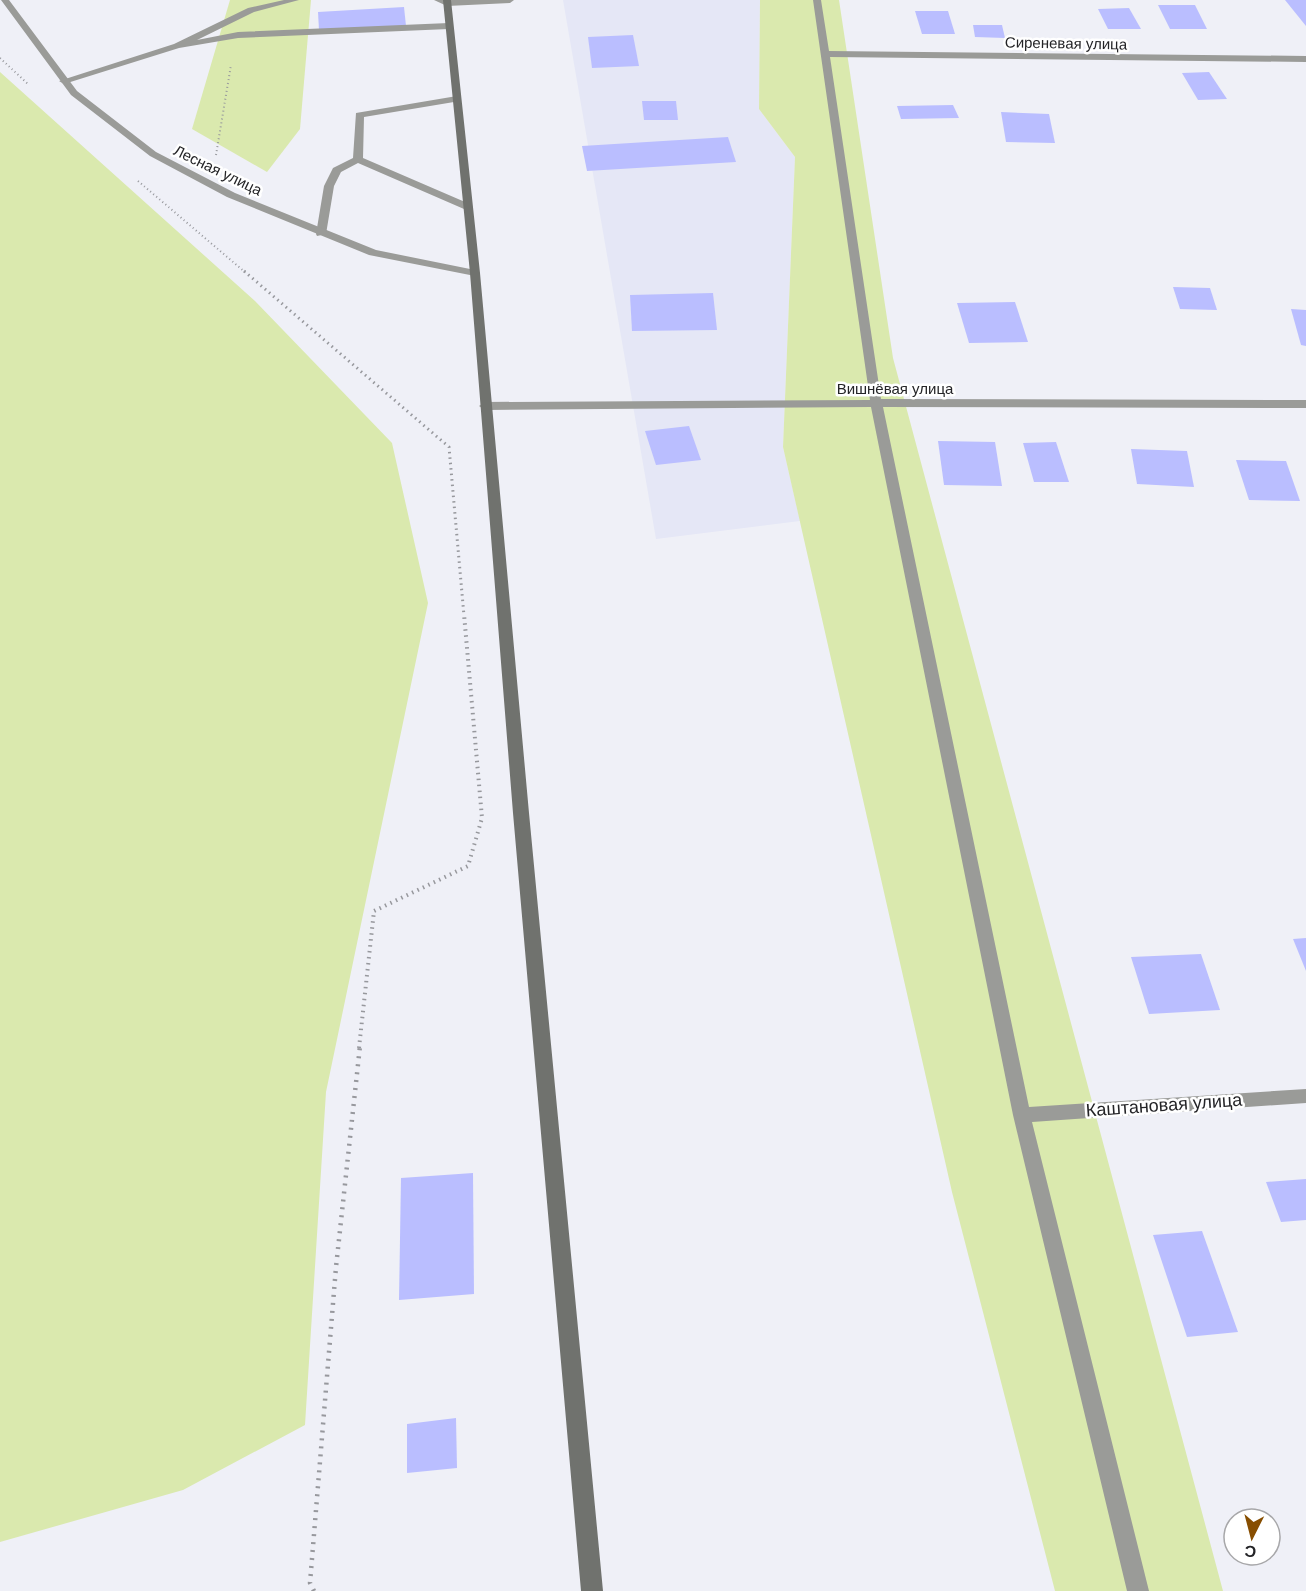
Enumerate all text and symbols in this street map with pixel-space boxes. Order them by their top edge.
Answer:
street label: Сиреневая улица [1005,33,1128,53]
street label: Лесная улица [171,141,265,199]
street label: Вишнёвая улица [837,380,954,397]
street label: Каштановая улица [1085,1089,1244,1120]
north arrow [1222,1507,1282,1567]
text: С [1243,1542,1257,1560]

